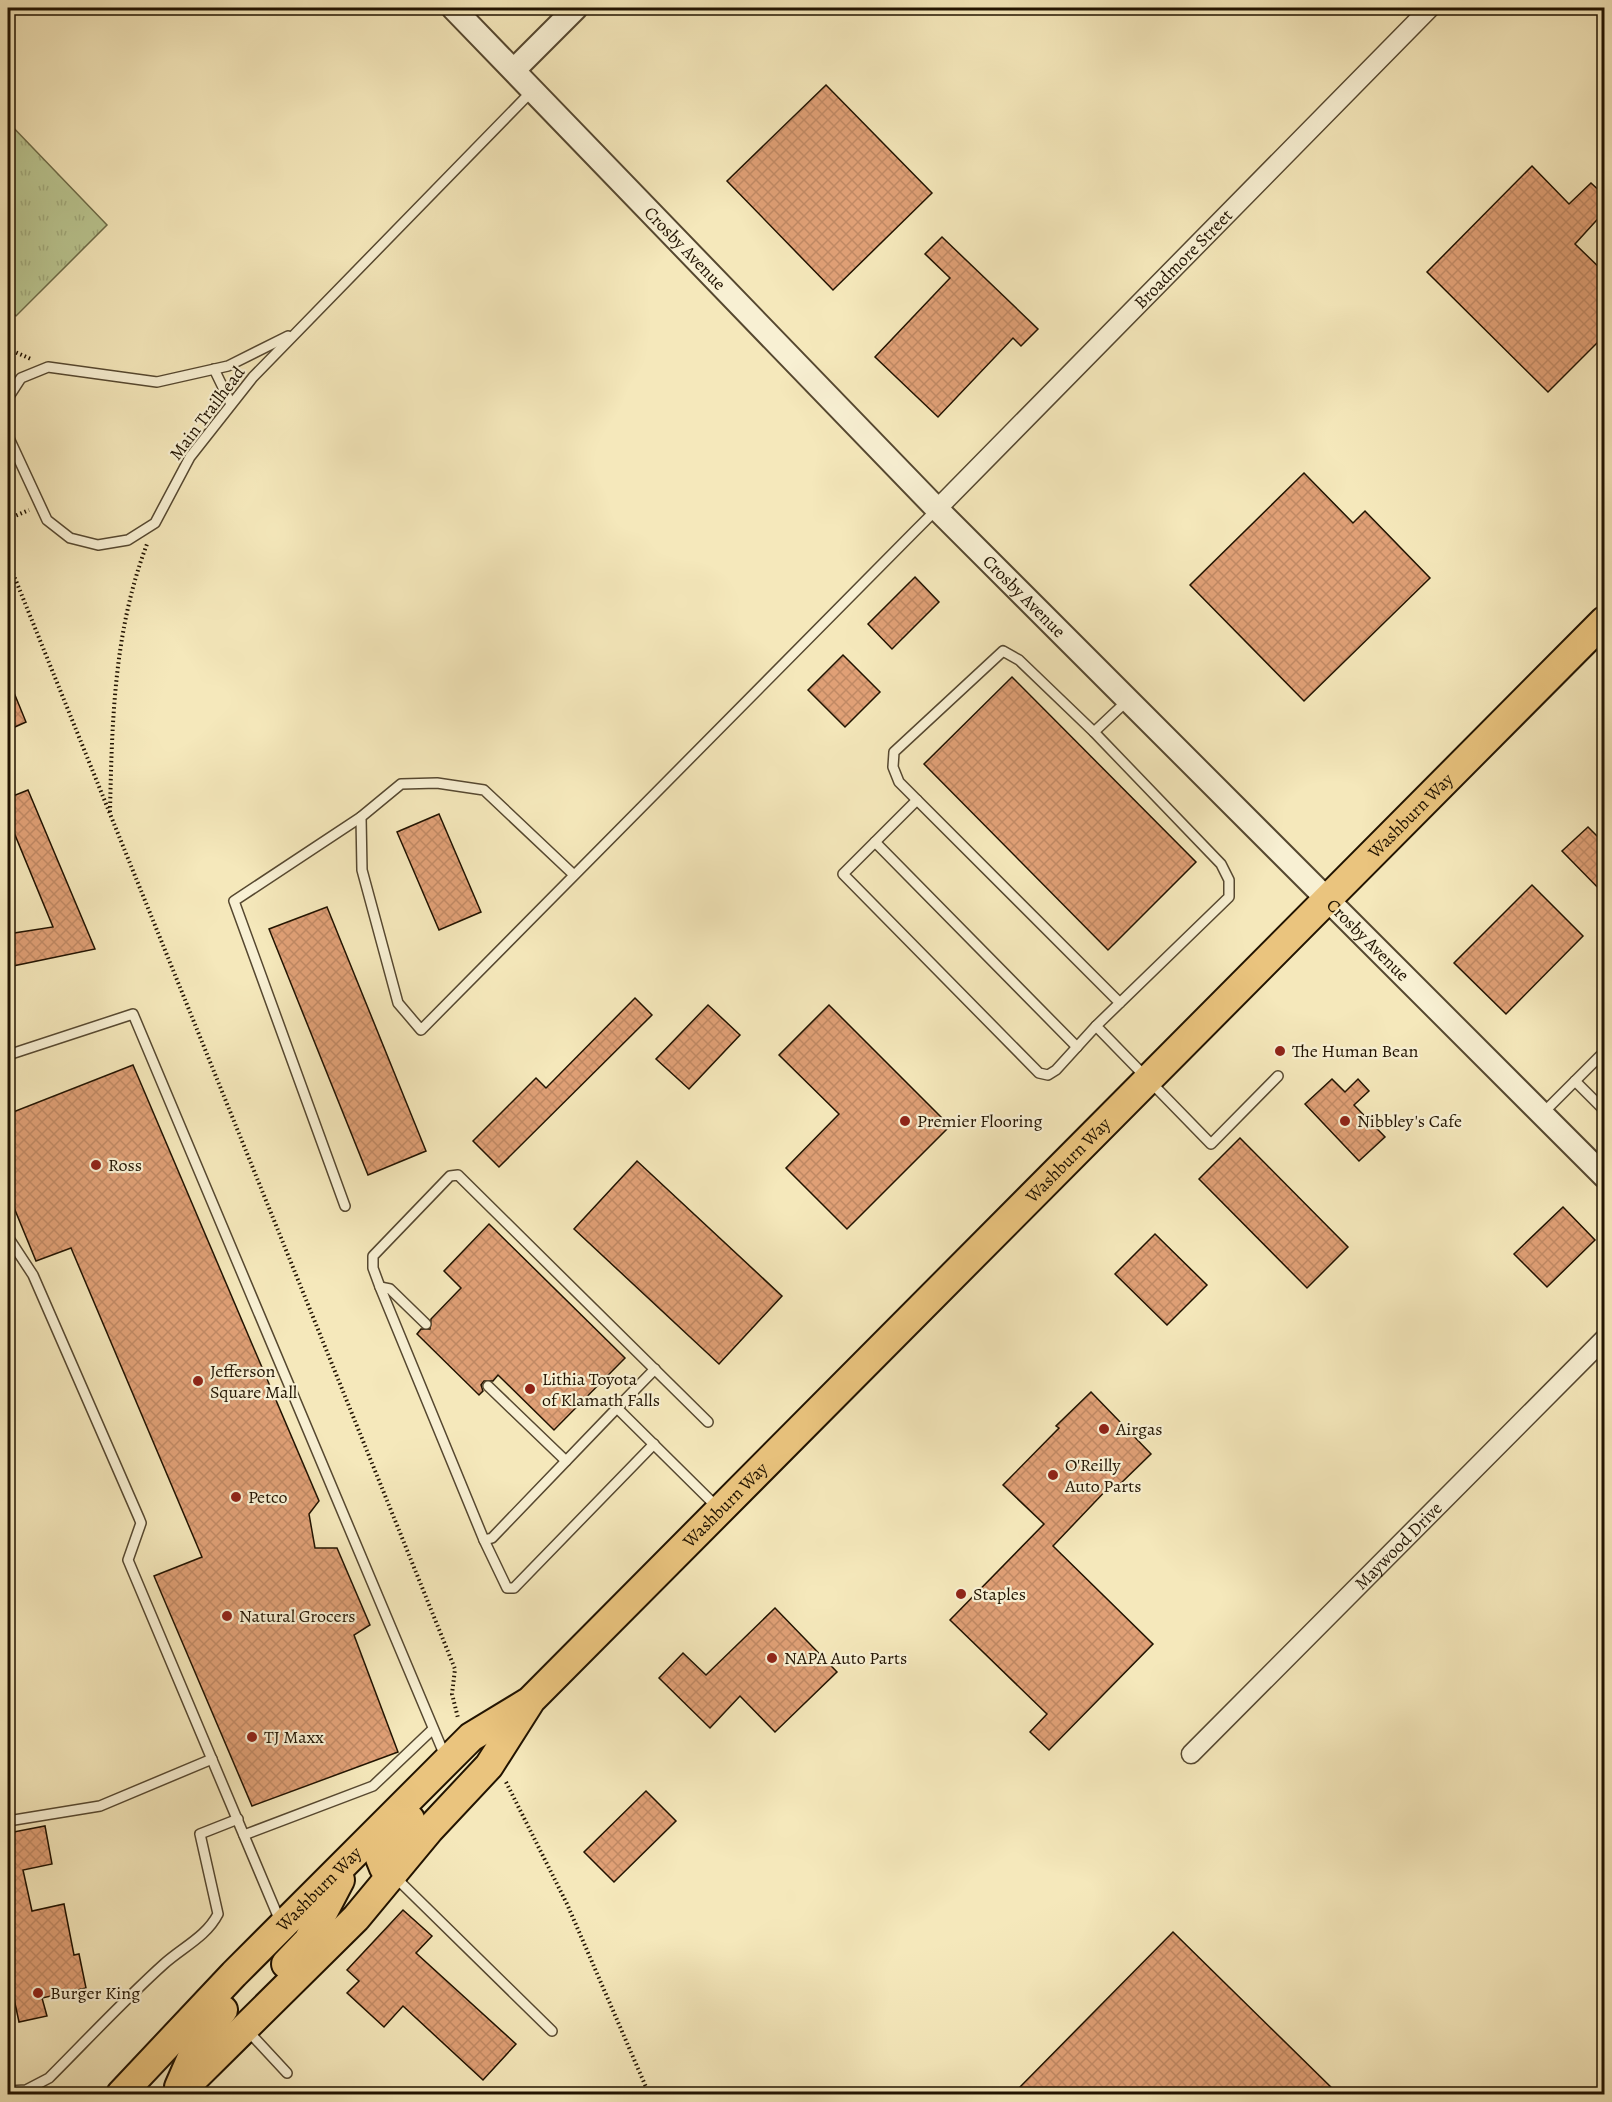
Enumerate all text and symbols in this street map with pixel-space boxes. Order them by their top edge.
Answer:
street label: Crosby Avenue [639,201,731,295]
street label: Broadmore Street [1129,204,1238,314]
street label: Main Trailhead [164,361,250,465]
street label: Crosby Avenue [978,550,1071,643]
street label: Washburn Way [1362,767,1459,864]
street label: Crosby Avenue [1321,893,1415,987]
place label: The Human Bean [1292,1039,1419,1063]
marker: The Human Bean [1273,1044,1287,1058]
place label: Premier Flooring [917,1109,1042,1133]
place label: Nibbley's Cafe [1357,1109,1462,1133]
street label: Washburn Way [1019,1112,1116,1209]
marker: Premier Flooring [898,1114,912,1128]
marker: Nibbley's Cafe [1338,1114,1352,1128]
place label: Ross [108,1153,142,1177]
marker: Ross [89,1158,103,1172]
place label: Jefferson Square Mall [210,1359,298,1404]
place label: Lithia Toyota of Klamath Falls [542,1367,660,1412]
marker: Jefferson Square Mall [191,1374,205,1388]
marker: Lithia Toyota of Klamath Falls [523,1382,537,1396]
place label: Airgas [1115,1417,1163,1441]
marker: Airgas [1097,1422,1111,1436]
place label: O'Reilly Auto Parts [1064,1453,1141,1498]
street label: Washburn Way [677,1456,774,1553]
marker: O'Reilly Auto Parts [1046,1468,1060,1482]
place label: Petco [248,1485,287,1509]
marker: Petco [229,1490,243,1504]
street label: Maywood Drive [1349,1496,1448,1595]
place label: Staples [973,1582,1026,1606]
marker: Staples [954,1587,968,1601]
place label: Natural Grocers [239,1604,356,1628]
marker: Natural Grocers [220,1609,234,1623]
place label: NAPA Auto Parts [784,1646,907,1670]
marker: NAPA Auto Parts [765,1651,779,1665]
place label: TJ Maxx [264,1725,324,1749]
marker: TJ Maxx [245,1730,259,1744]
street label: Washburn Way [270,1841,367,1938]
place label: Burger King [50,1981,140,2005]
marker: Burger King [31,1986,45,2000]

